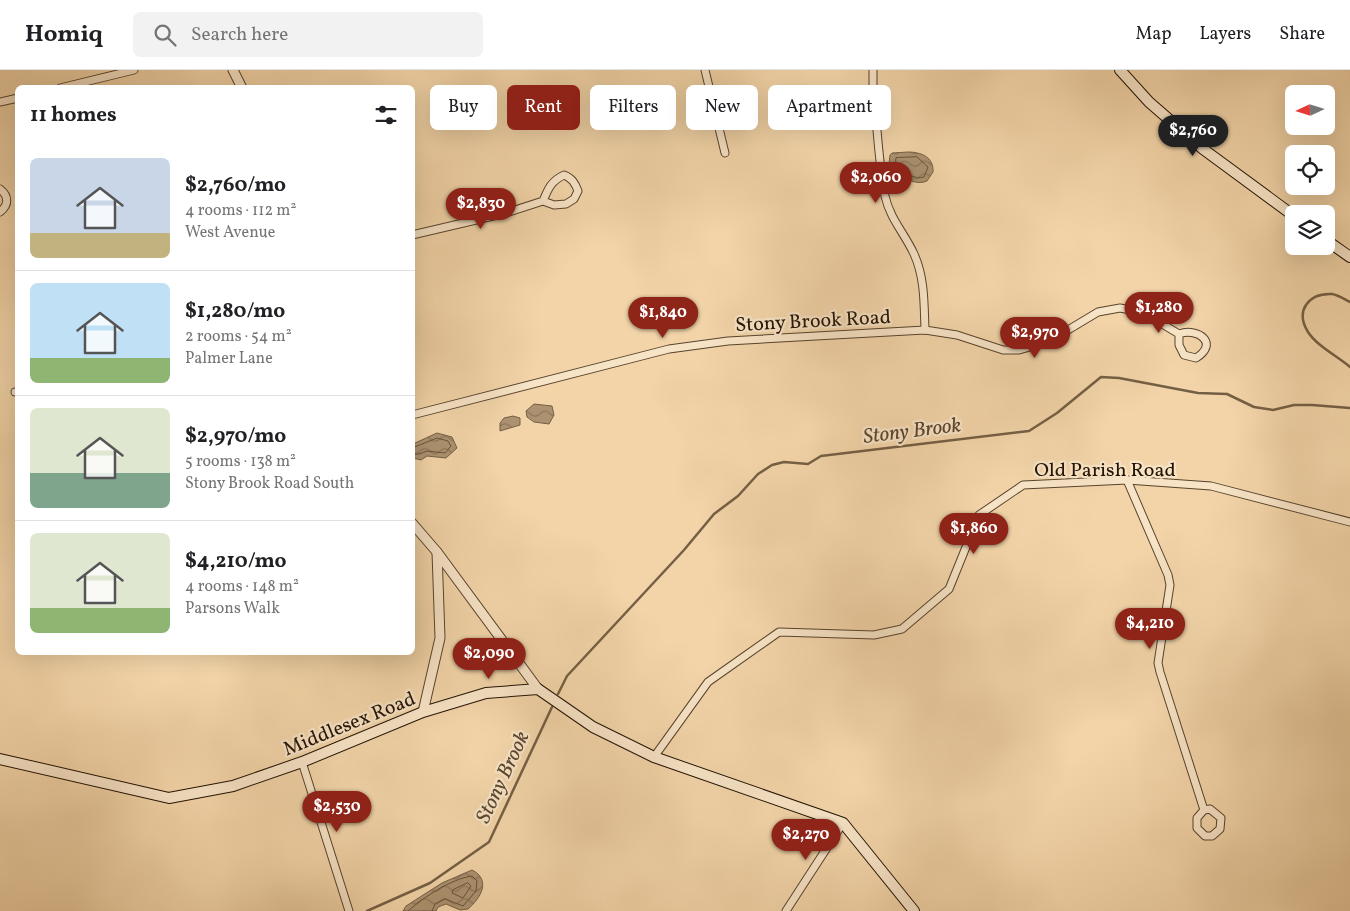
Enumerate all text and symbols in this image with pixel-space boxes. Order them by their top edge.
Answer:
search box [133,12,483,57]
text: Homiq [25,18,103,52]
icon: search [151,21,179,49]
text: Search here [191,22,288,48]
text: Map [1135,22,1171,47]
text: Layers [1199,22,1251,47]
text: Share [1279,22,1325,47]
chip: Buy [430,85,497,130]
chip: Rent [507,85,580,130]
chip: Filters [590,85,676,130]
chip: New [686,85,758,130]
chip: Apartment [768,85,891,130]
north arrow [1285,85,1335,135]
map controls [1285,85,1335,255]
text: 11 homes [30,101,117,130]
icon: filters [372,101,400,129]
pin: $2,760 [1152,114,1234,157]
text: $2,760 [1169,120,1217,142]
button: locate [1285,145,1335,195]
pin: $2,060 [835,162,917,204]
text: $2,060 [851,167,901,189]
text: $2,760/mo [185,171,286,200]
icon: home [70,178,130,238]
pin: $2,830 [440,188,522,230]
text: $2,830 [457,193,505,215]
text: 4 rooms · 112 m² [185,200,296,222]
button: layers [1285,205,1335,255]
text: West Avenue [185,222,275,244]
pin: $1,280 [1118,292,1200,334]
pin: $1,840 [622,296,704,339]
text: $1,280/mo [185,297,285,326]
text: $1,280 [1136,297,1182,319]
text: $1,840 [639,302,687,324]
icon: home [70,303,130,363]
street label: Stony Brook Road [735,304,892,340]
pin: $2,970 [994,316,1076,359]
text: $2,970 [1011,322,1059,344]
text: 2 rooms · 54 m² [185,326,292,348]
text: Palmer Lane [185,348,273,370]
water label: Stony Brook [862,411,963,452]
text: $2,970/mo [185,422,286,451]
icon: home [70,428,130,488]
text: 5 rooms · 138 m² [185,451,296,473]
street label: Old Parish Road [1034,457,1176,485]
text: Stony Brook Road South [185,473,354,495]
pin: $1,860 [933,512,1015,555]
text: $1,860 [950,518,998,540]
text: $4,210/mo [185,547,287,576]
icon: home [70,553,130,613]
text: 4 rooms · 148 m² [185,576,299,598]
text: Parsons Walk [185,598,280,620]
pin: $4,210 [1109,608,1191,650]
text: $4,210 [1126,613,1174,635]
pin: $2,090 [448,638,530,680]
text: $2,090 [464,643,514,665]
street label: Middlesex Road [279,686,420,764]
water label: Stony Brook [469,727,537,828]
pin: $2,530 [296,790,378,833]
text: $2,530 [313,796,361,818]
pin: $2,270 [765,818,847,861]
text: $2,270 [783,824,829,846]

